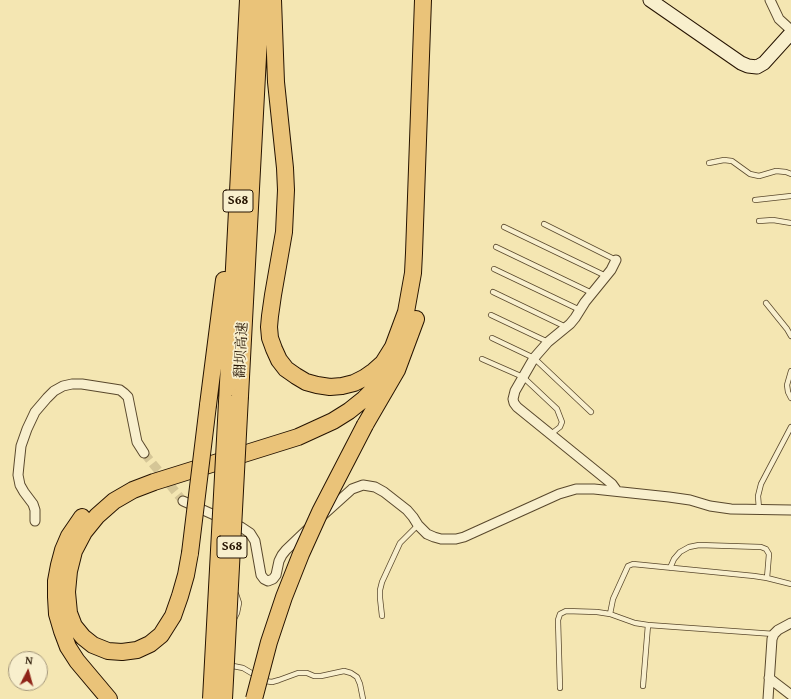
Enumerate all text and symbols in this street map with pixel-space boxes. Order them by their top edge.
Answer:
road number: S68 [223,190,253,212]
street label: 翻坝高速 [232,322,252,378]
road number: S68 [217,536,247,558]
north arrow [8,651,48,691]
text: N [25,652,34,668]

